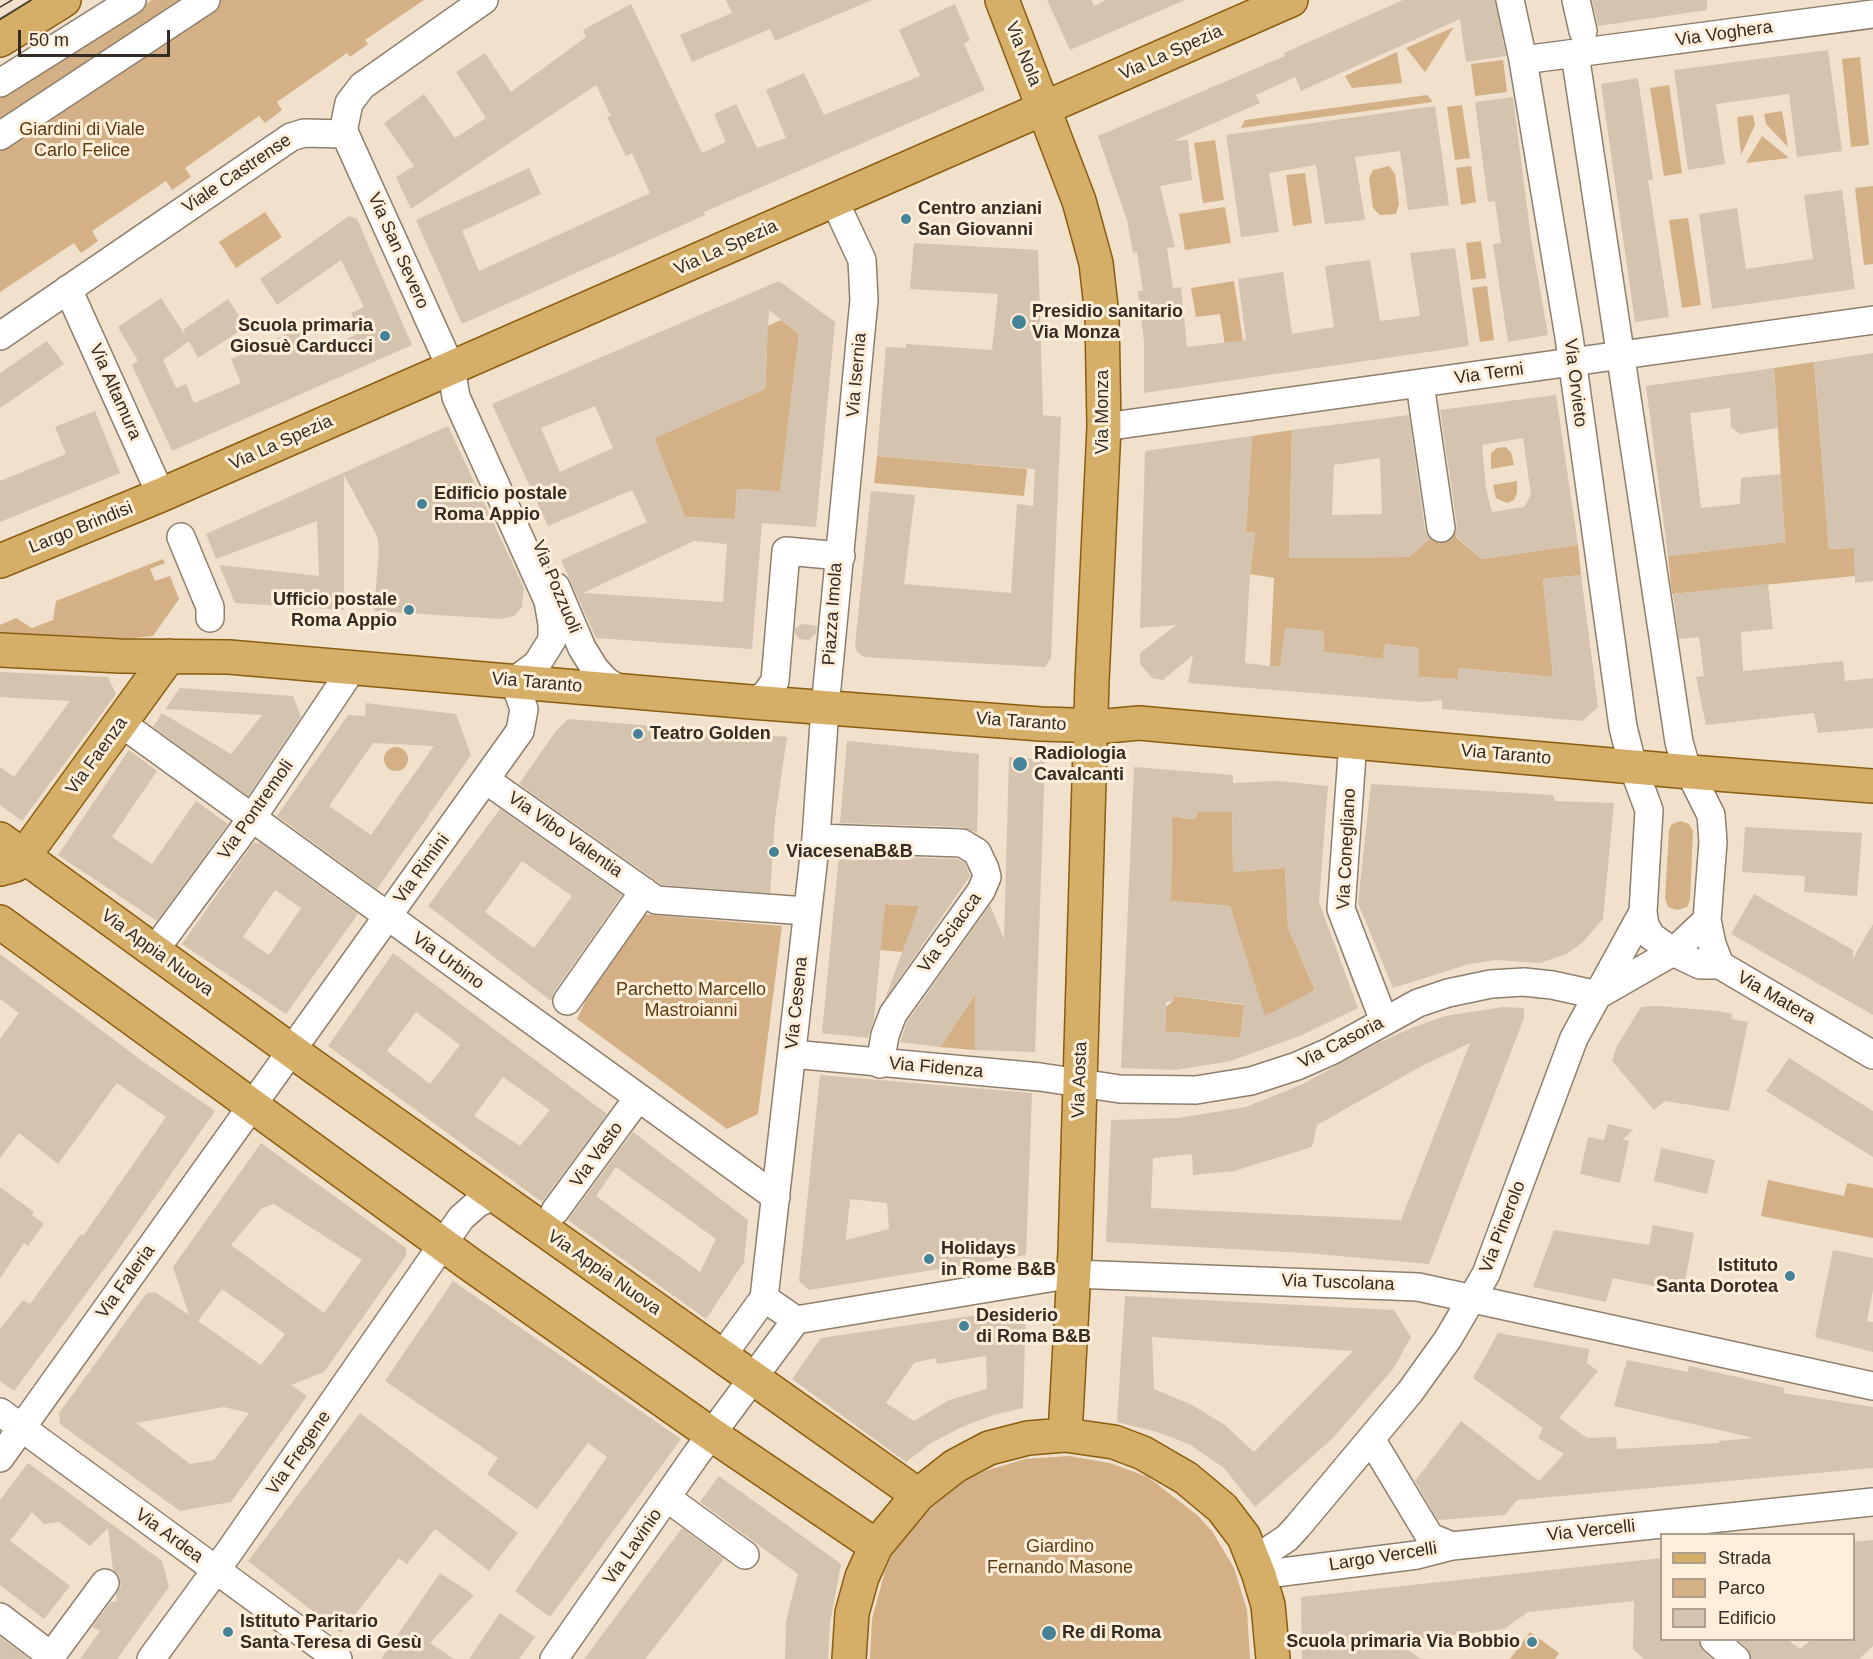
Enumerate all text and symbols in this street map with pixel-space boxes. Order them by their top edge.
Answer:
street label: Via Voghera [1674,17,1774,51]
scale bar [21,18,172,56]
street label: Via Nola [1000,19,1046,89]
street label: Via La Spezia [1116,21,1226,85]
text: 50 m [29,30,69,50]
park label: Giardini di Viale Carlo Felice [19,119,145,162]
street label: Viale Castrense [178,130,296,218]
street label: Via San Severo [363,190,433,312]
place label: Centro anziani San Giovanni [918,198,1042,240]
marker: Centro anziani San Giovanni [899,212,913,226]
street label: Via La Spezia [671,216,781,280]
place label: Presidio sanitario Via Monza [1032,301,1183,344]
marker: Presidio sanitario Via Monza [1010,313,1028,331]
place label: Scuola primaria Giosuè Carducci [230,315,373,358]
marker: Scuola primaria Giosuè Carducci [378,329,392,343]
street label: Via Isernia [843,332,871,418]
street label: Via Orvieto [1559,338,1591,428]
street label: Via Altamura [84,341,146,443]
street label: Via Terni [1453,358,1525,390]
street label: Via Monza [1092,370,1114,454]
street label: Via La Spezia [226,411,336,475]
place label: Edificio postale Roma Appio [434,483,567,526]
street label: Largo Brindisi [26,497,136,559]
marker: Edificio postale Roma Appio [415,497,429,511]
street label: Via Pozzuoli [527,537,585,637]
street label: Piazza Imola [819,562,847,666]
place label: Ufficio postale Roma Appio [273,589,397,632]
marker: Ufficio postale Roma Appio [402,603,416,617]
street label: Via Taranto [491,668,583,698]
street label: Via Taranto [975,708,1067,736]
street label: Via Faenza [62,713,132,799]
place label: Teatro Golden [650,723,771,745]
marker: Teatro Golden [631,727,645,741]
street label: Via Taranto [1460,740,1552,770]
place label: Radiologia Cavalcanti [1034,743,1126,786]
marker: Radiologia Cavalcanti [1011,755,1029,773]
street label: Via Pontremoli [214,756,298,864]
street label: Via Vibo Valentia [503,787,627,883]
street label: Via Conegliano [1333,788,1361,910]
street label: Via Rimini [390,830,454,908]
place label: ViacesenaB&B [786,841,913,863]
marker: ViacesenaB&B [767,845,781,859]
street label: Via Sciacca [914,889,986,977]
street label: Via Appia Nuova [97,905,217,1001]
street label: Via Urbino [408,928,488,994]
street label: Via Cesena [781,956,813,1050]
street label: Via Matera [1733,967,1819,1029]
park label: Parchetto Marcello Mastroianni [616,979,766,1022]
street label: Via Casoria [1295,1012,1387,1074]
street label: Via Aosta [1068,1041,1092,1119]
street label: Via Fidenza [888,1053,984,1083]
street label: Via Vasto [566,1118,628,1192]
street label: Via Pinerolo [1476,1178,1530,1276]
street label: Via Appia Nuova [543,1226,665,1320]
place label: Holidays in Rome B&B [941,1238,1056,1280]
street label: Via Faleria [92,1241,160,1323]
marker: Holidays in Rome B&B [922,1252,936,1266]
place label: Istituto Santa Dorotea [1656,1255,1778,1298]
marker: Istituto Santa Dorotea [1783,1269,1797,1283]
street label: Via Tuscolana [1281,1270,1395,1296]
place label: Desiderio di Roma B&B [976,1305,1091,1348]
marker: Desiderio di Roma B&B [957,1319,971,1333]
street label: Via Fregene [262,1407,336,1499]
street label: Via Ardea [131,1504,207,1568]
street label: Via Lavinio [599,1505,667,1589]
street label: Via Vercelli [1546,1516,1636,1546]
legend [1660,1533,1855,1641]
park label: Giardino Fernando Masone [987,1536,1133,1578]
street label: Largo Vercelli [1327,1538,1439,1576]
text: Strada [1718,1548,1771,1568]
text: Parco [1718,1578,1765,1598]
text: Edificio [1718,1608,1776,1628]
place label: Istituto Paritario Santa Teresa di Gesù [240,1611,422,1654]
place label: Re di Roma [1062,1622,1161,1644]
marker: Re di Roma [1040,1624,1058,1642]
marker: Istituto Paritario Santa Teresa di Gesù [221,1625,235,1639]
place label: Scuola primaria Via Bobbio [1286,1631,1520,1653]
marker: Scuola primaria Via Bobbio [1525,1635,1539,1649]

